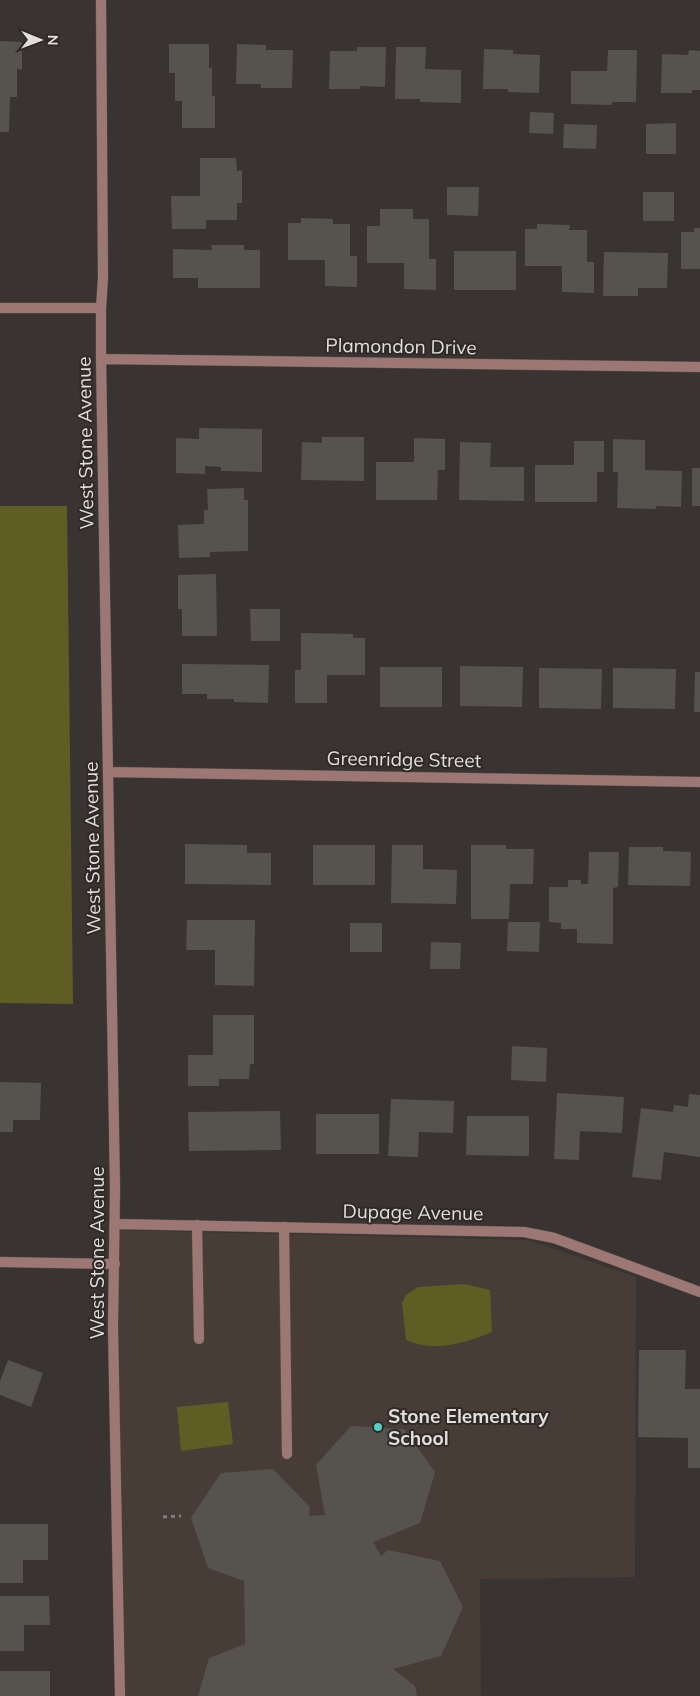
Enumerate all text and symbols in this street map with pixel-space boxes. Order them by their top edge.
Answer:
north arrow [15,15,65,65]
text: N [44,35,62,46]
street label: Plamondon Drive [325,333,477,359]
street label: West Stone Avenue [71,356,99,530]
street label: Greenridge Street [327,746,482,772]
street label: West Stone Avenue [78,761,106,935]
street label: West Stone Avenue [85,1166,109,1340]
street label: Dupage Avenue [342,1199,484,1225]
place label: Stone Elementary School [388,1404,549,1450]
marker: Stone Elementary School [372,1421,384,1433]

